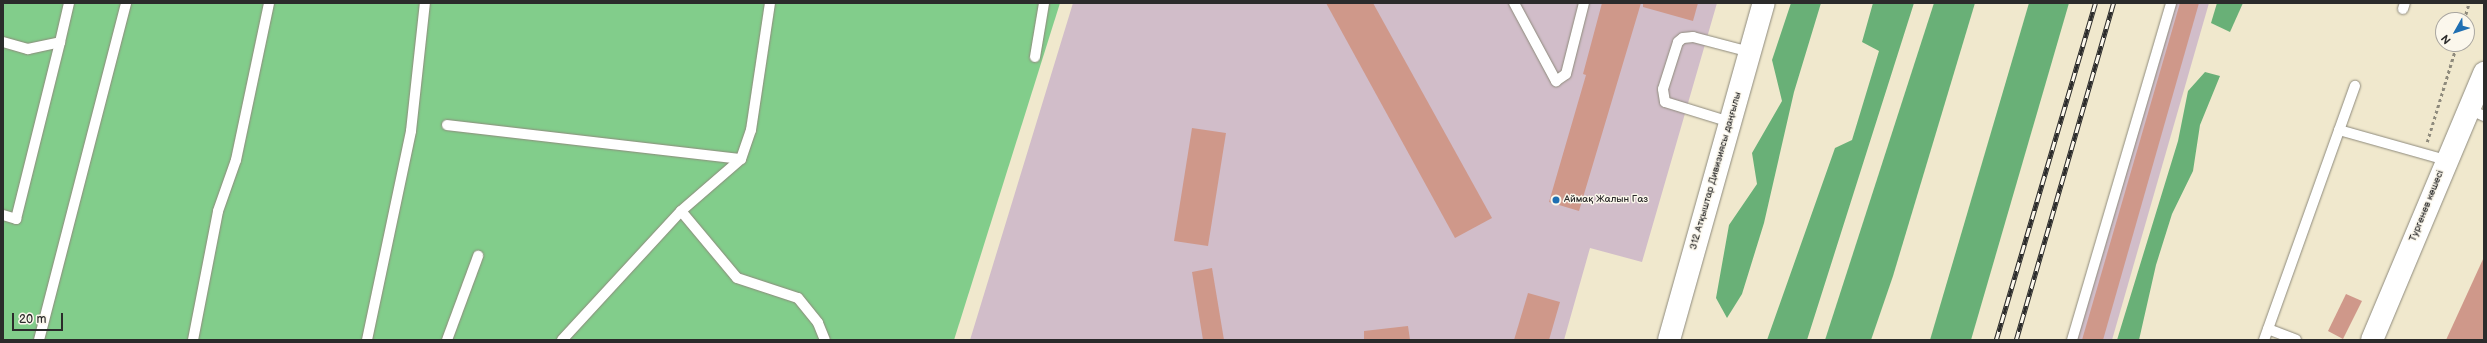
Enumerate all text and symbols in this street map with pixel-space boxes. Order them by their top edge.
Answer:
north arrow [2435,12,2475,52]
text: N [2438,32,2454,47]
street label: 312 Атқыштар Дивизиясы даңғылы [1688,91,1744,251]
street label: Тургенев көшесі [2407,168,2447,244]
place label: Аймақ Жалын Газ [1564,194,1648,206]
marker: Аймақ Жалын Газ [1551,195,1561,205]
scale bar [14,305,65,331]
text: 20 m [19,312,46,327]

